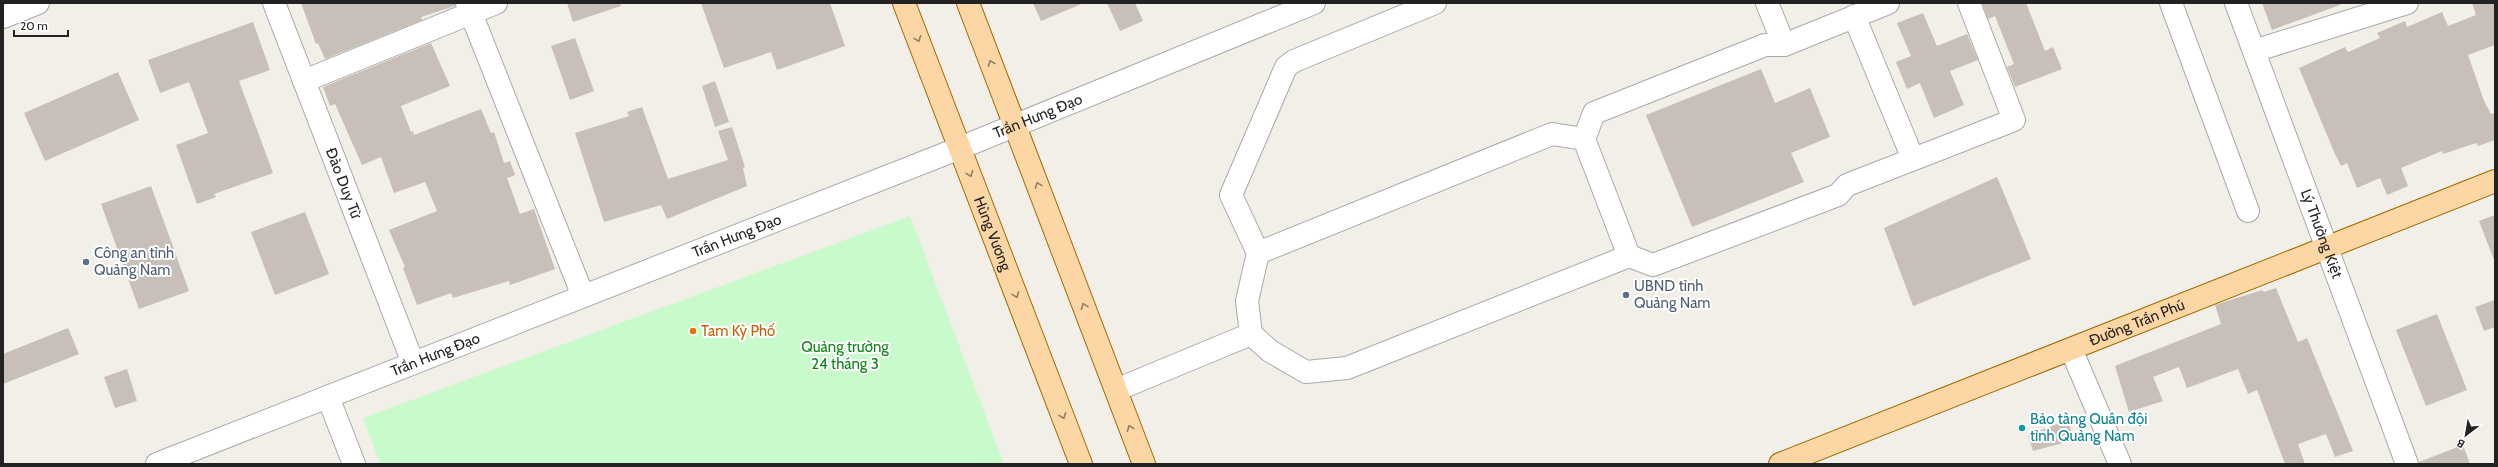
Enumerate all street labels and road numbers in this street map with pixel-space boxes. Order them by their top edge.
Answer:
street label: Trần Hưng Đạo [991,90,1085,142]
street label: Đào Duy Từ [322,145,366,222]
street label: Lý Thường Kiệt [2297,187,2346,281]
street label: Hùng Vương [970,194,1015,274]
street label: Trần Hưng Đạo [690,210,784,261]
street label: Đường Trần Phú [2087,296,2187,350]
street label: Trần Hưng Đạo [388,329,482,380]

